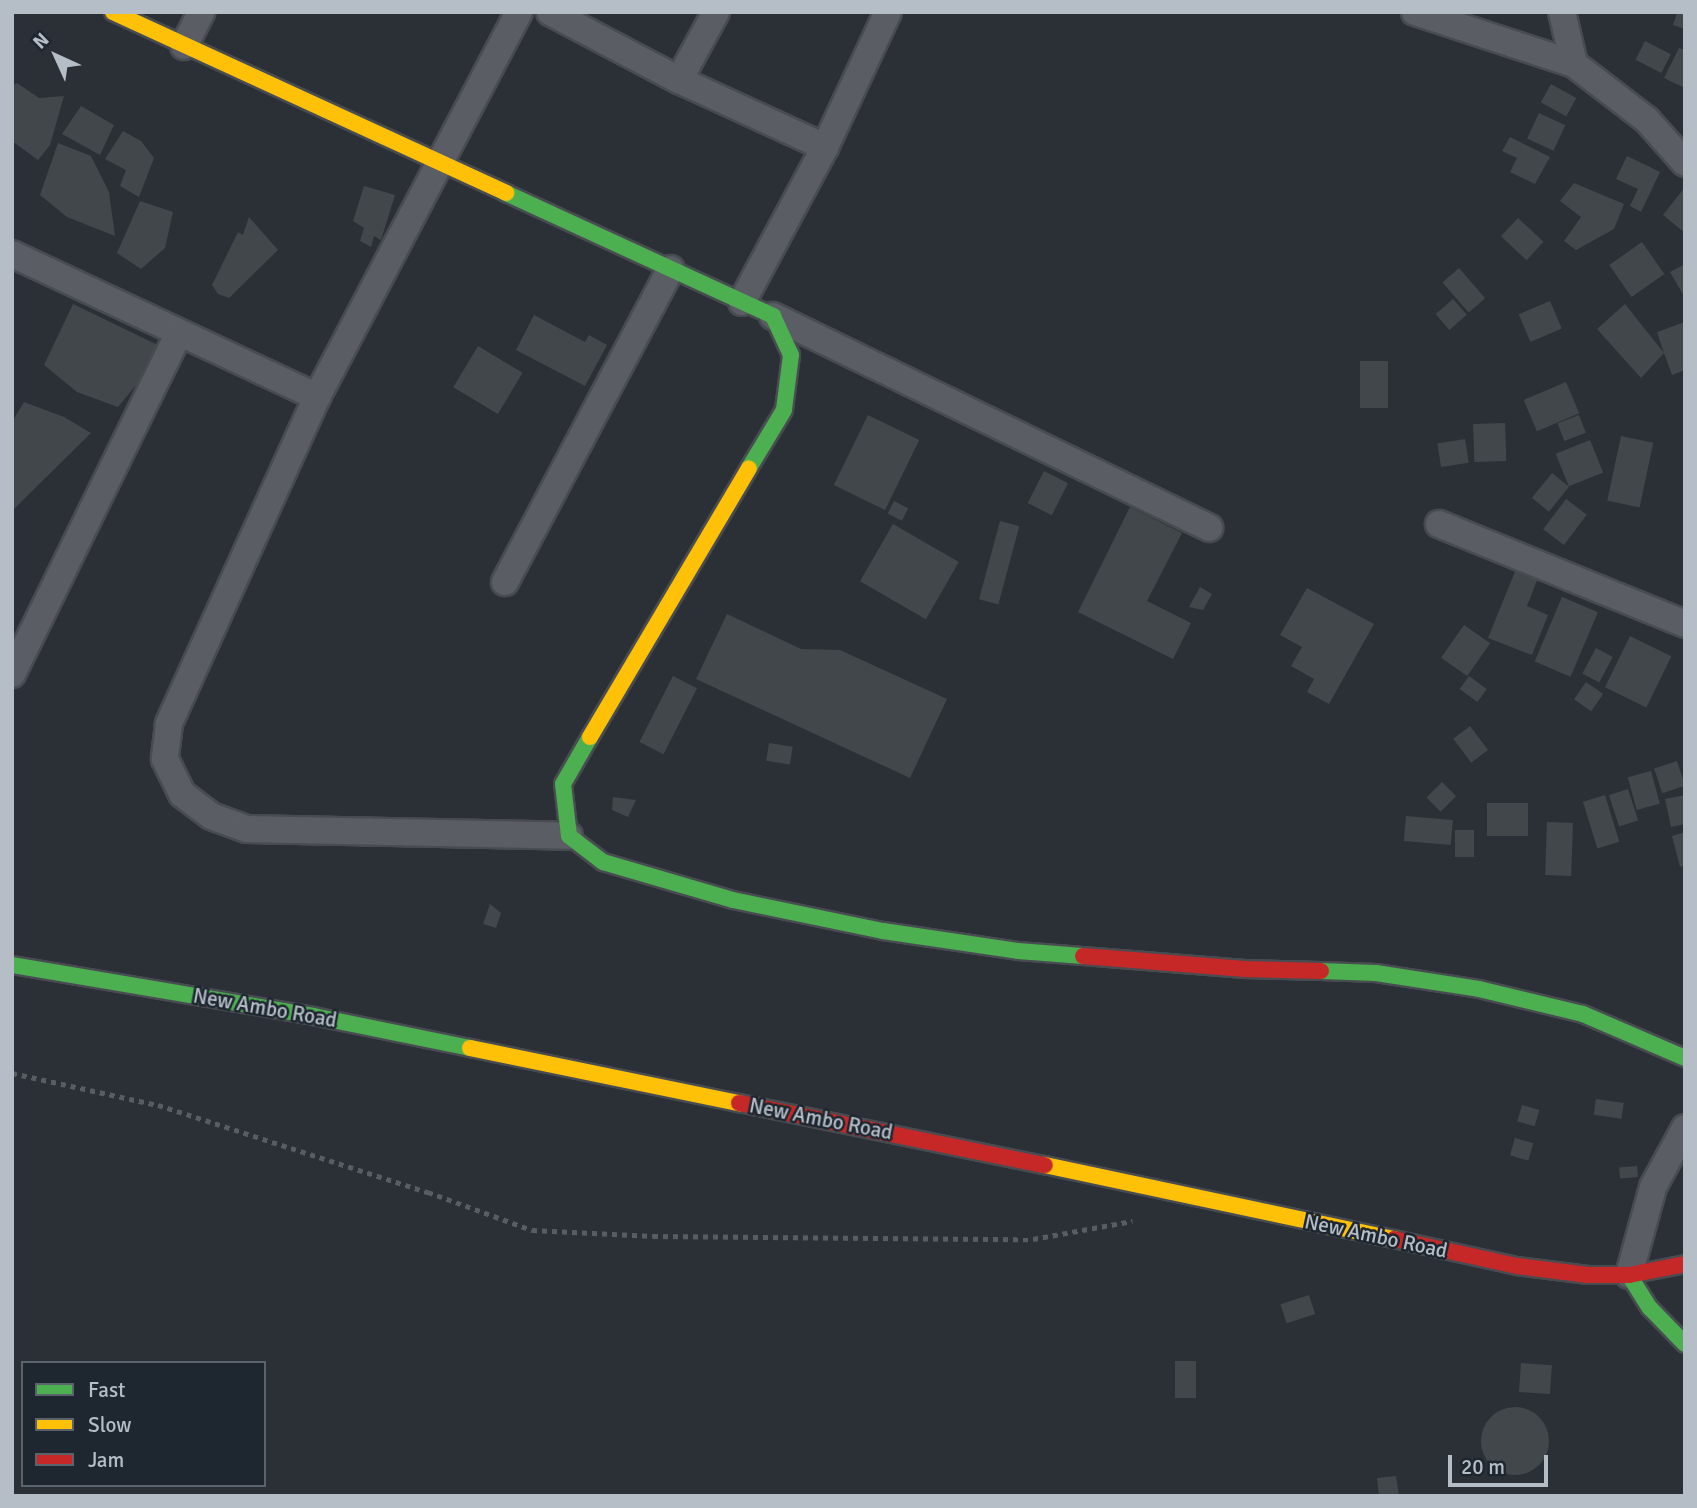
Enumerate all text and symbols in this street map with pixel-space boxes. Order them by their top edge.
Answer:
north arrow [21,21,91,91]
text: N [28,28,54,54]
street label: New Ambo Road [191,983,339,1033]
street label: New Ambo Road [747,1093,895,1145]
street label: New Ambo Road [1302,1209,1450,1263]
legend [21,1361,266,1487]
text: Fast [88,1377,125,1403]
text: Slow [88,1412,132,1438]
scale bar [1452,1442,1552,1486]
text: Jam [88,1447,124,1473]
text: 20 m [1461,1454,1505,1480]

